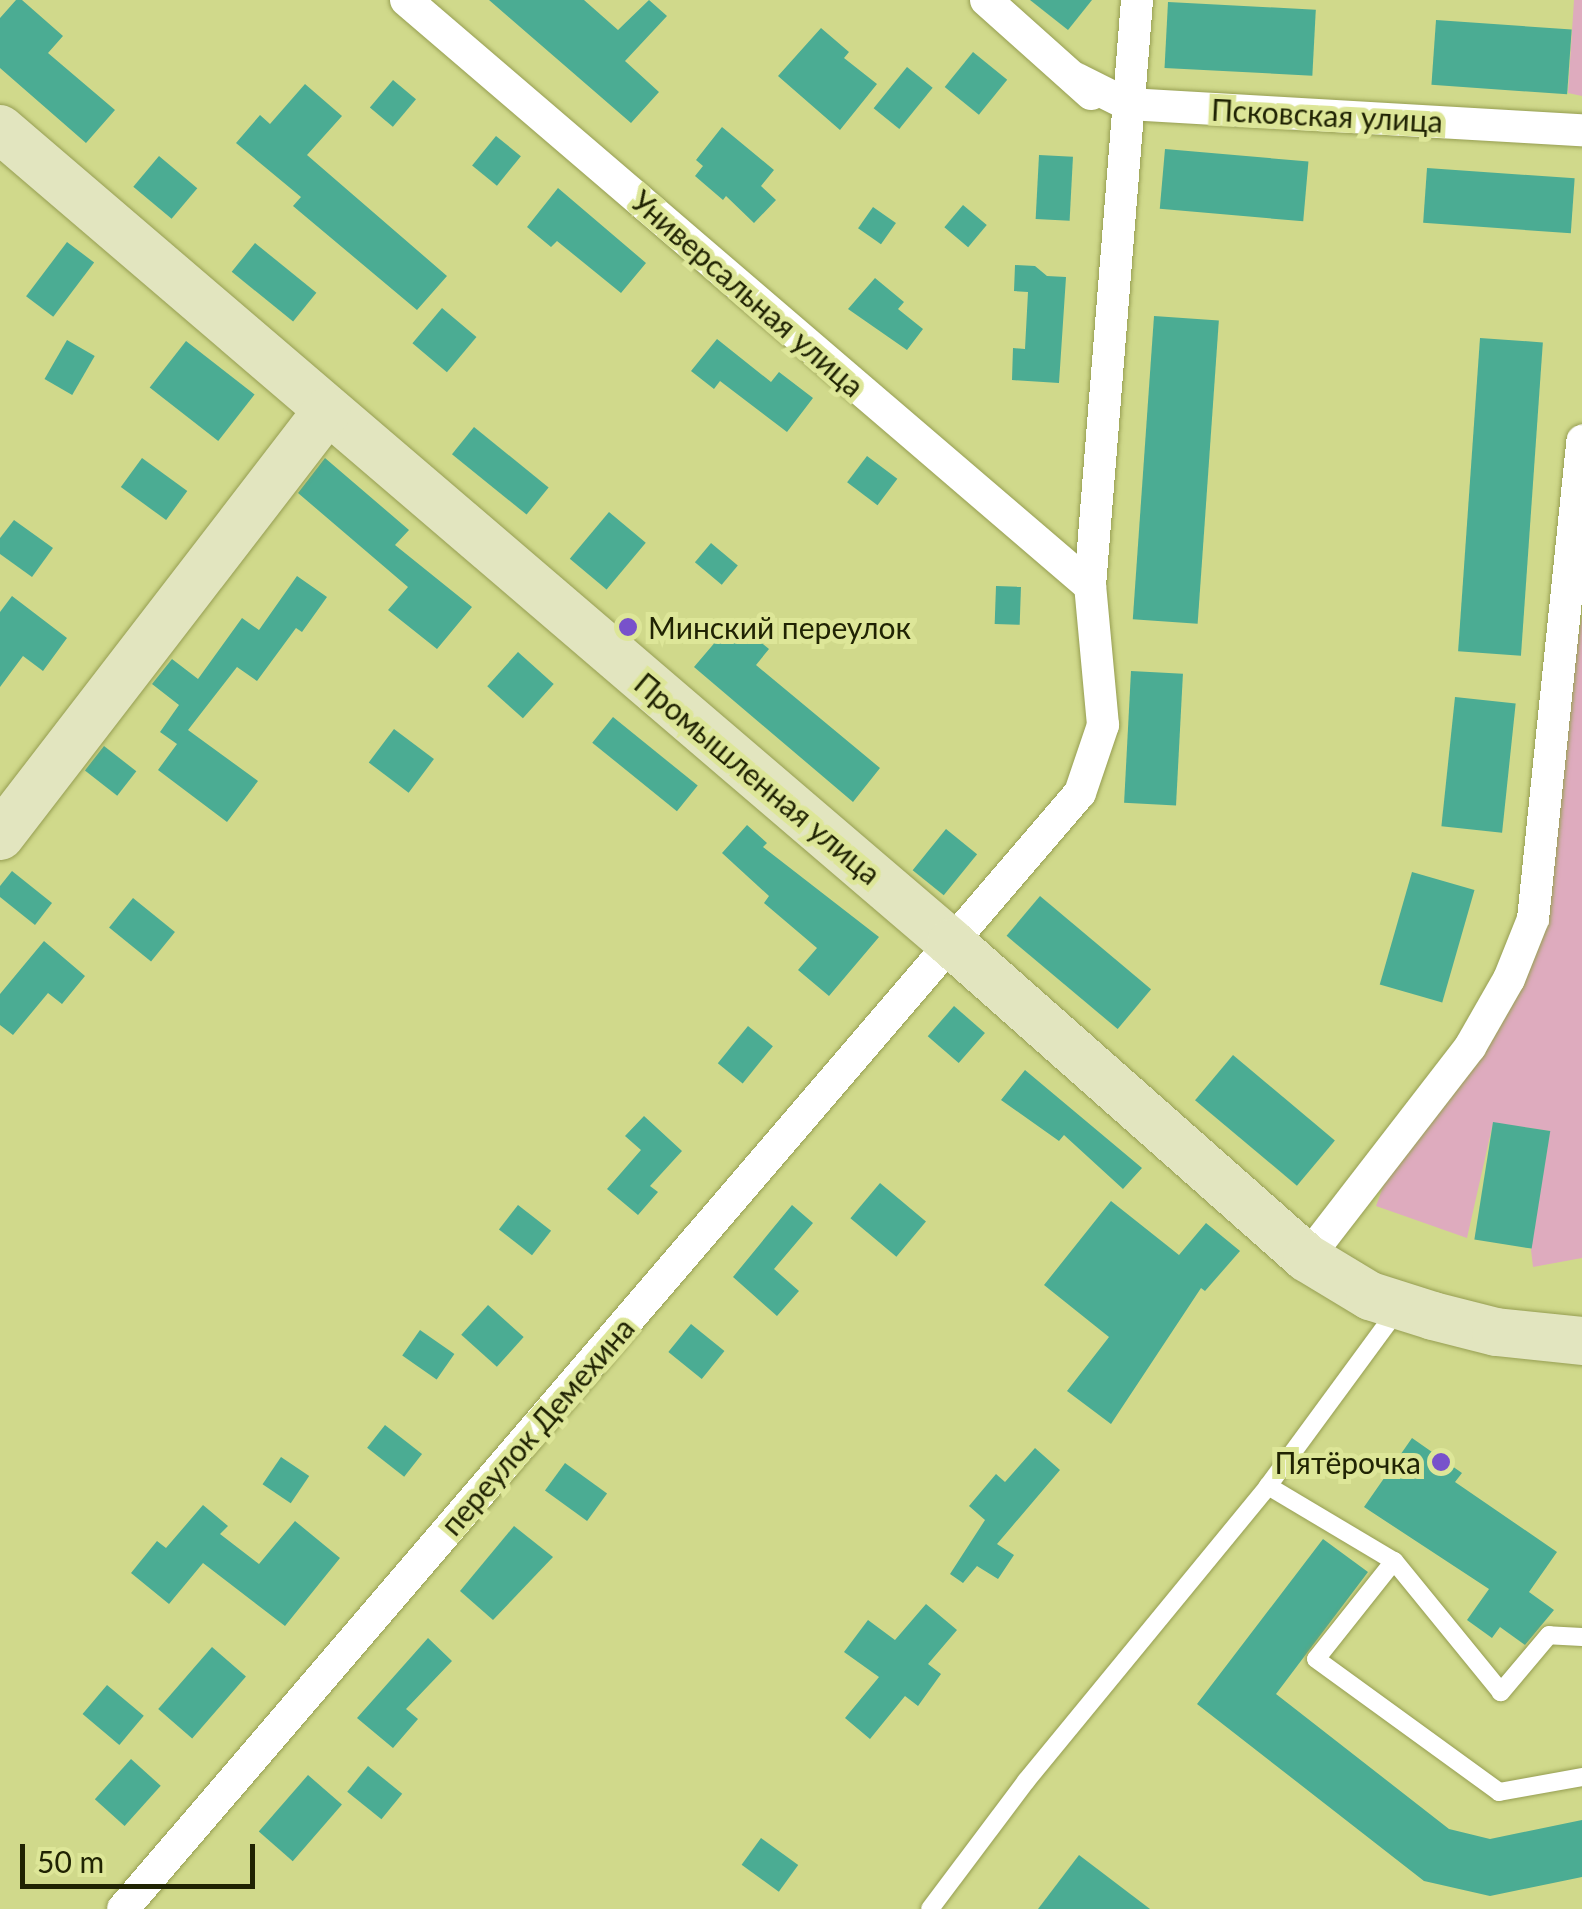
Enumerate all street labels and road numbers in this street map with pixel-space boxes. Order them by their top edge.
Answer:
street label: Псковская улица [1210,91,1444,139]
street label: Универсальная улица [625,182,871,404]
street label: Промышленная улица [628,665,888,891]
street label: переулок Демехина [433,1310,641,1542]

